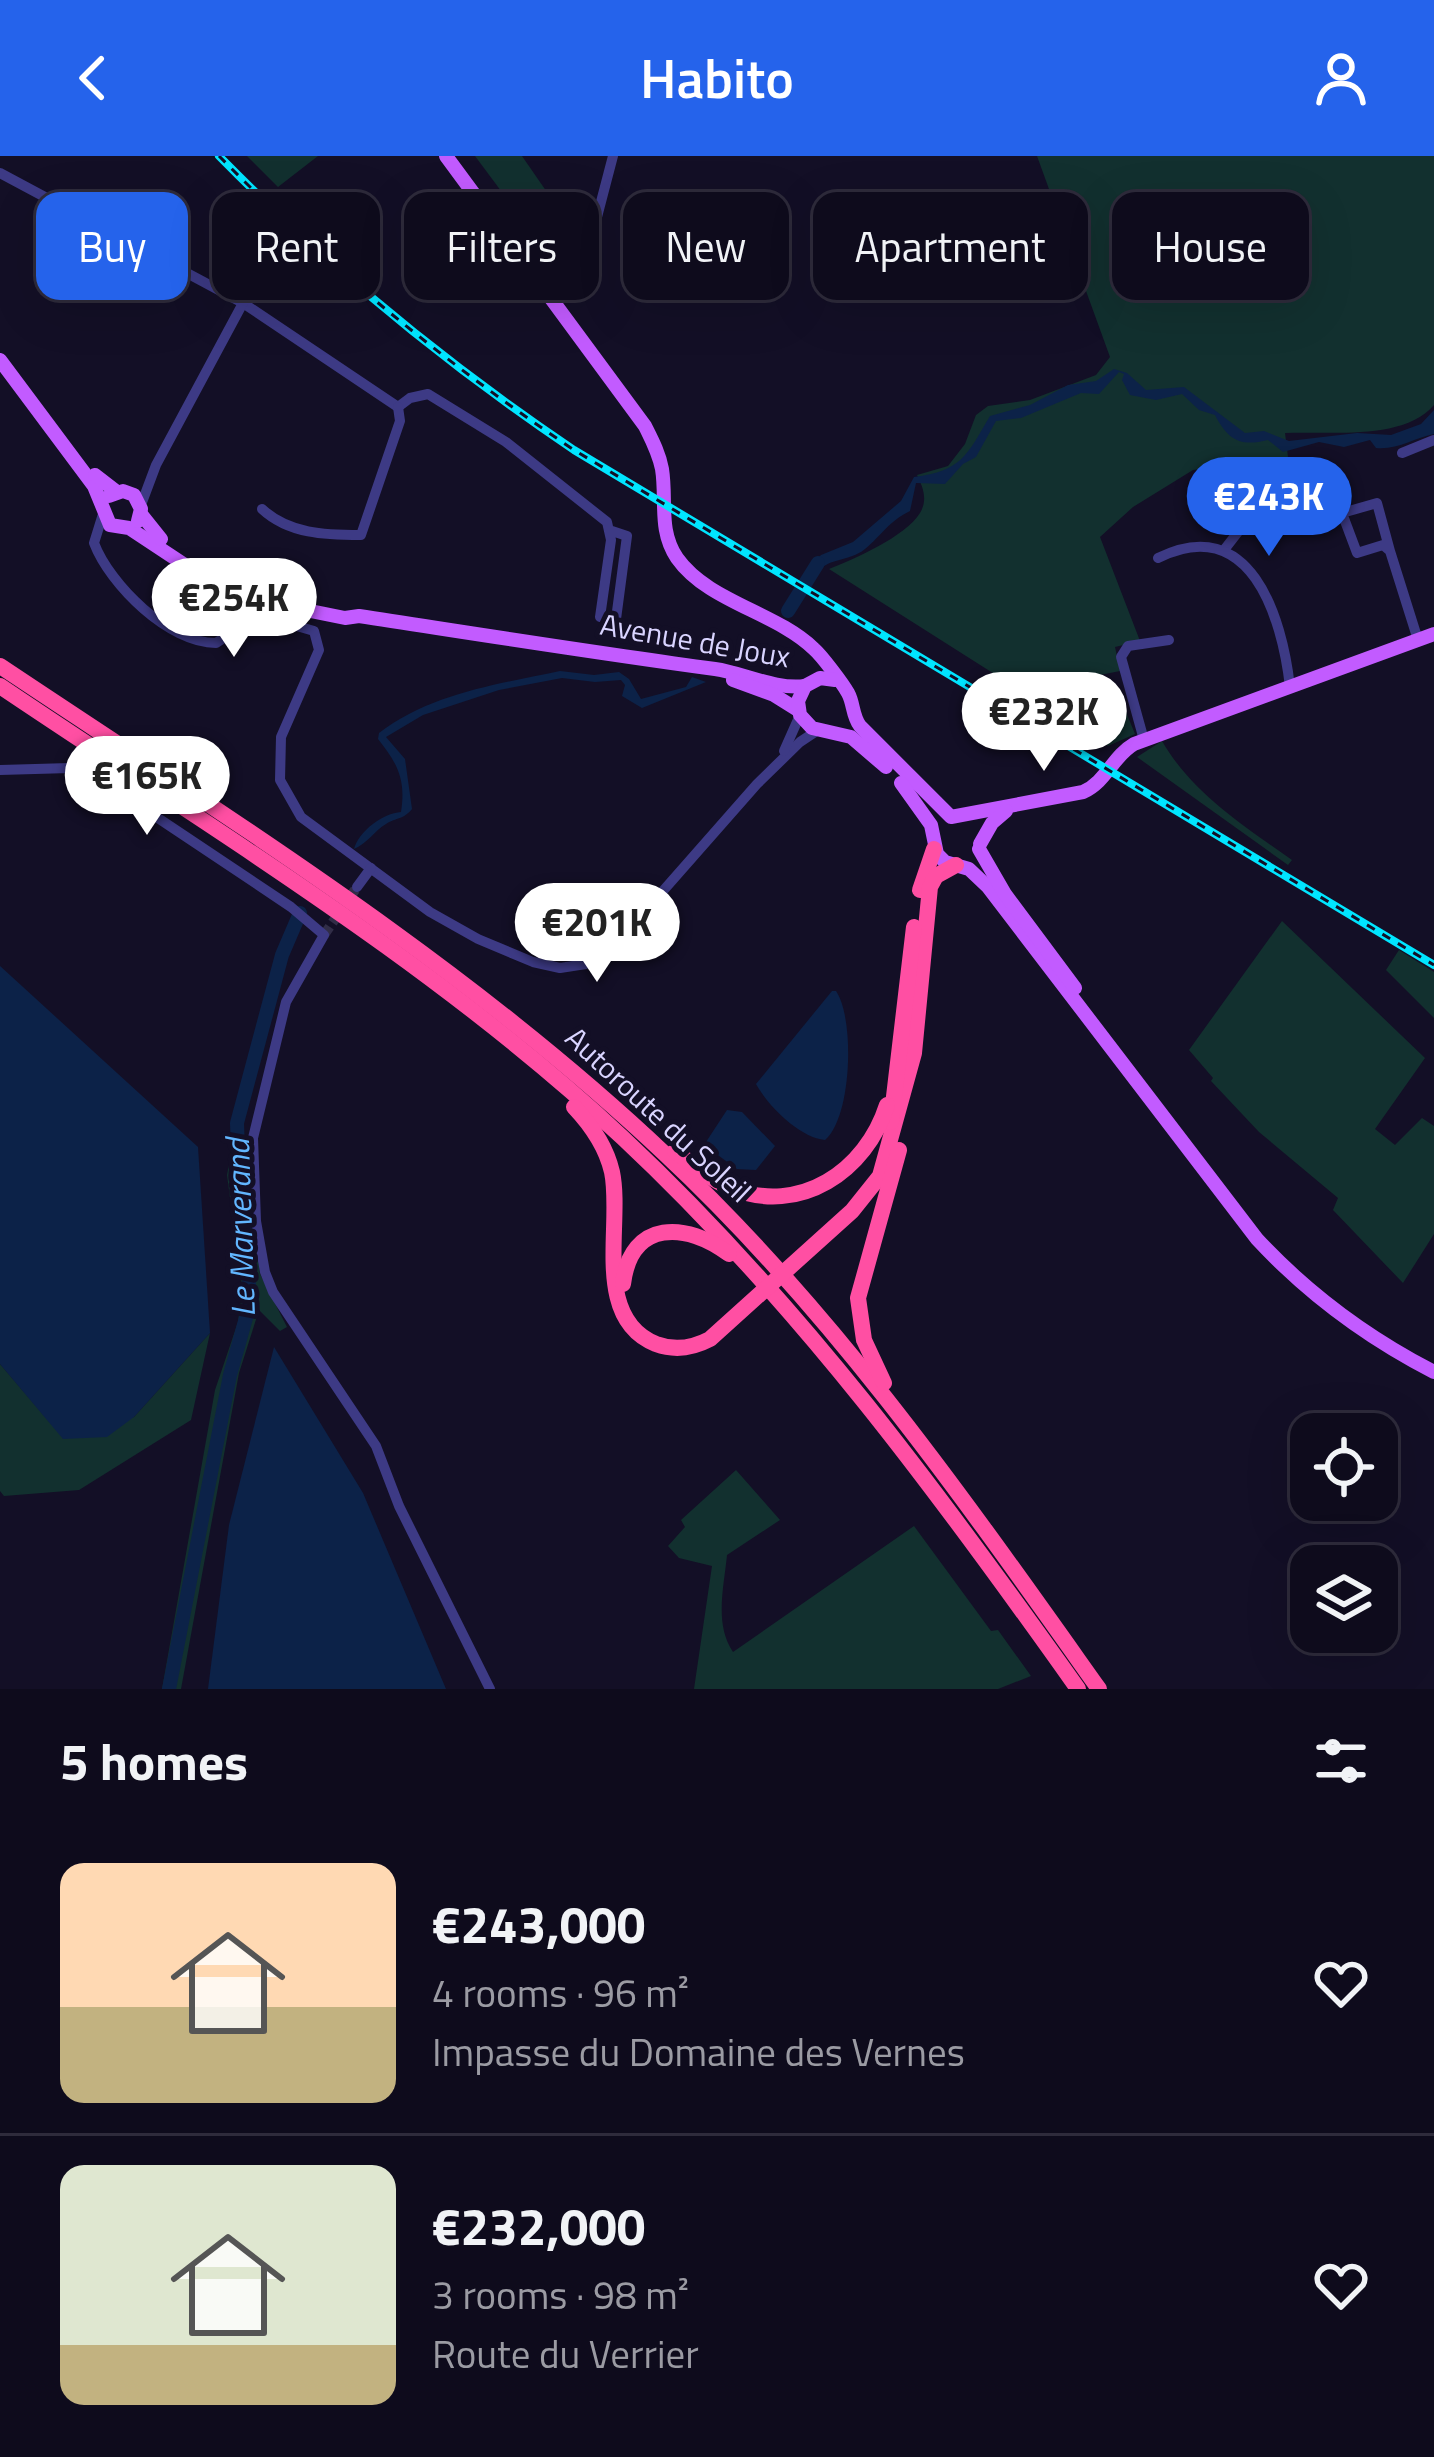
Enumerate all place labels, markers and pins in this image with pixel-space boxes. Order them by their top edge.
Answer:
pin: €243K [1185,457,1353,559]
pin: €254K [150,558,318,660]
pin: €232K [960,672,1128,774]
pin: €165K [63,736,231,838]
pin: €201K [513,883,681,985]

